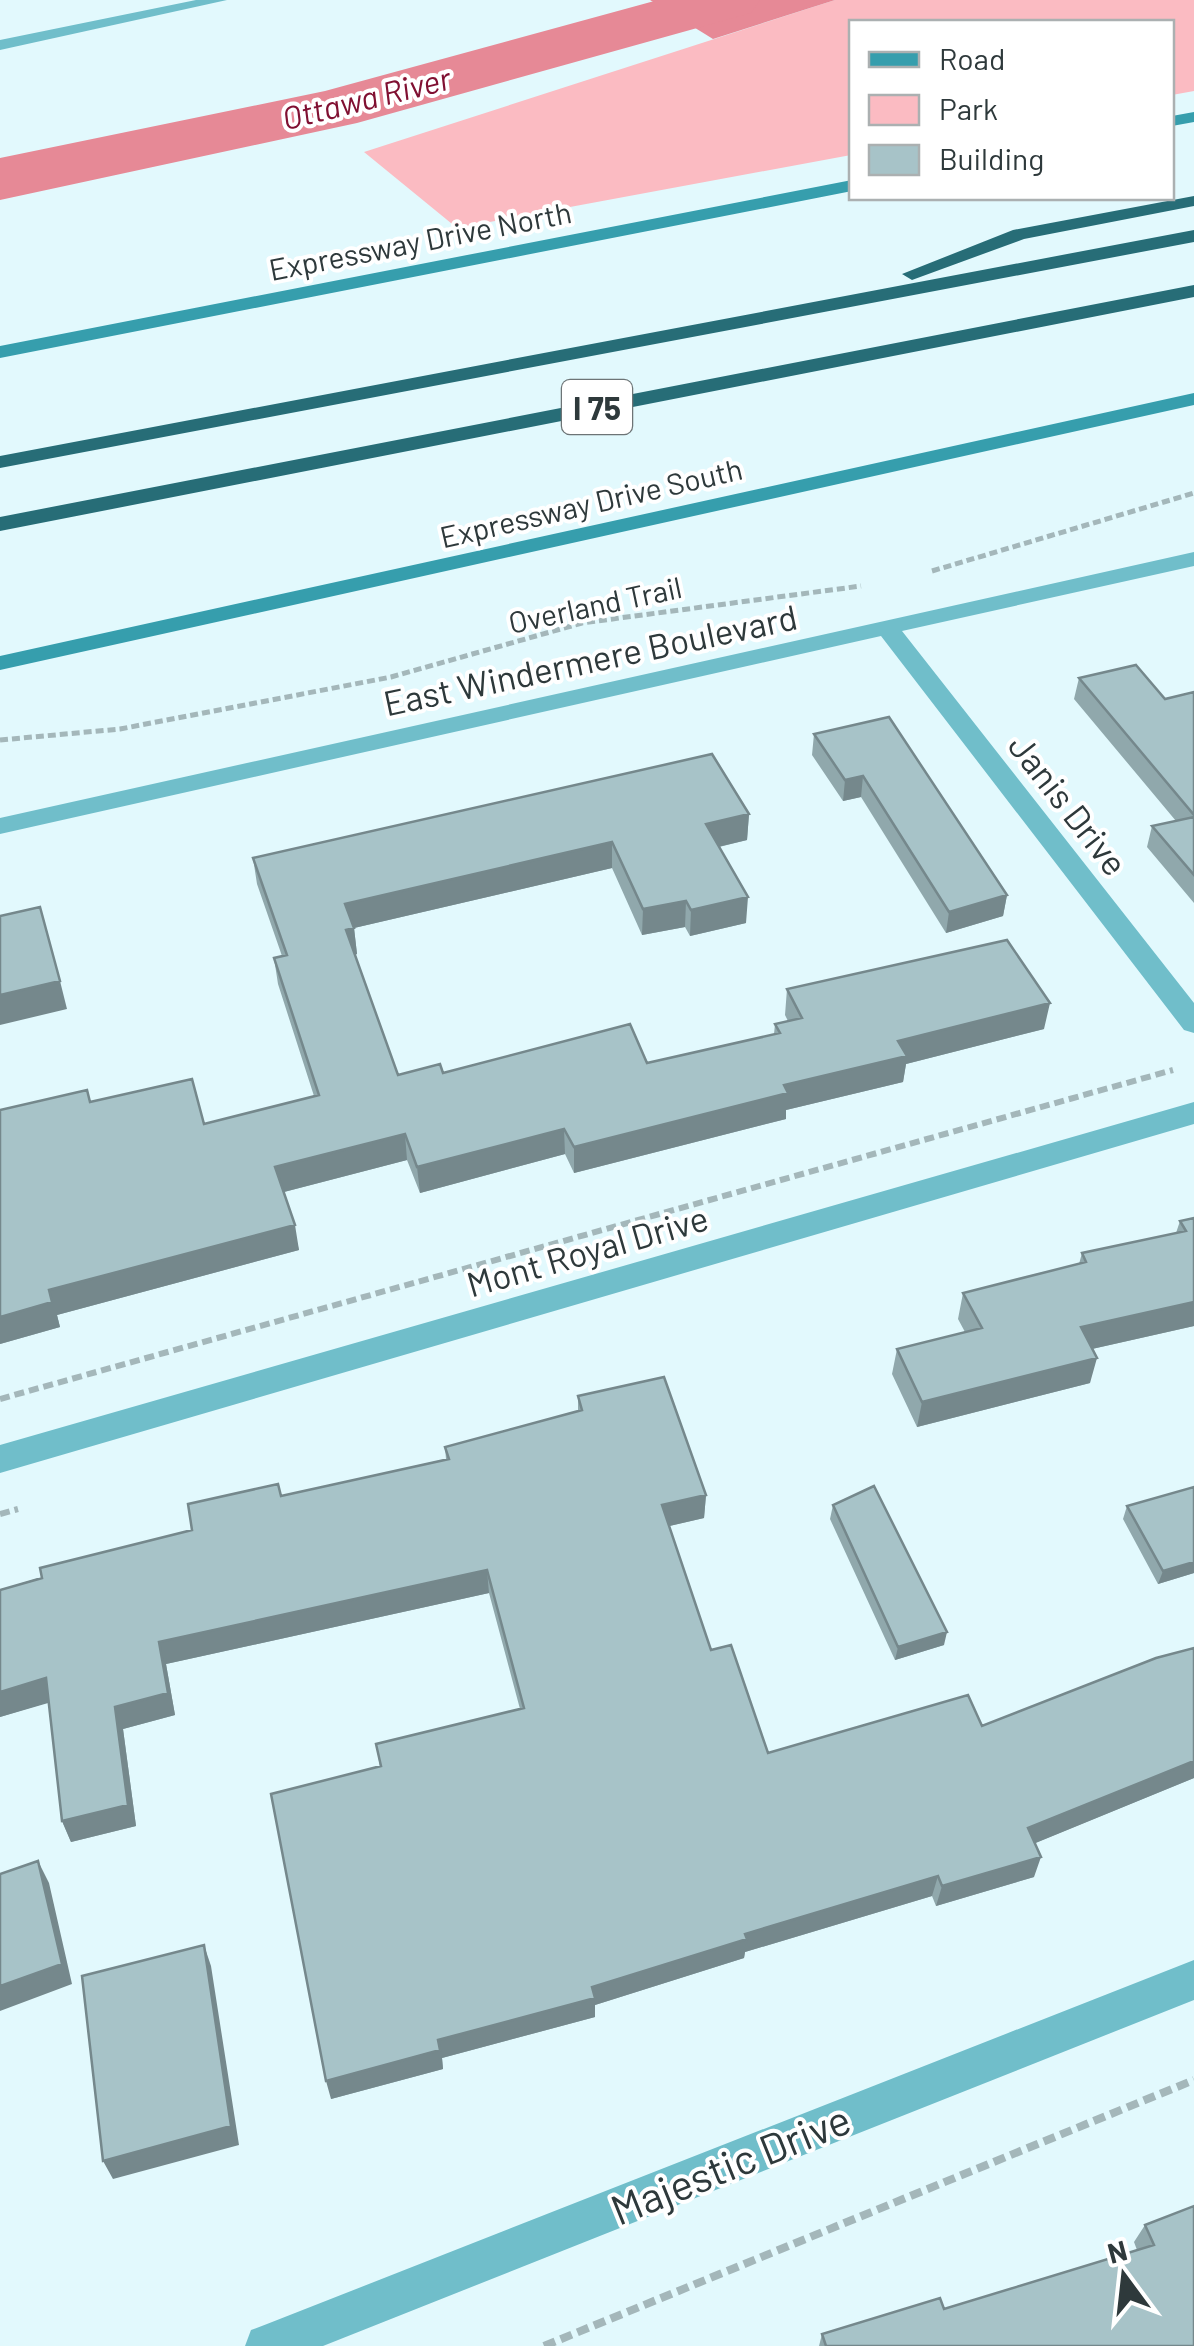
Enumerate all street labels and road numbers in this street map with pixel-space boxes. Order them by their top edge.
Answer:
street label: Expressway Drive North [266,193,574,287]
road number: I 75 [562,380,632,434]
street label: Expressway Drive South [436,450,746,554]
street label: Overland Trail [505,568,685,640]
street label: East Windermere Boulevard [379,595,801,723]
street label: Janis Drive [1001,725,1137,883]
street label: Mont Royal Drive [462,1195,712,1305]
street label: Majestic Drive [603,2092,857,2235]

